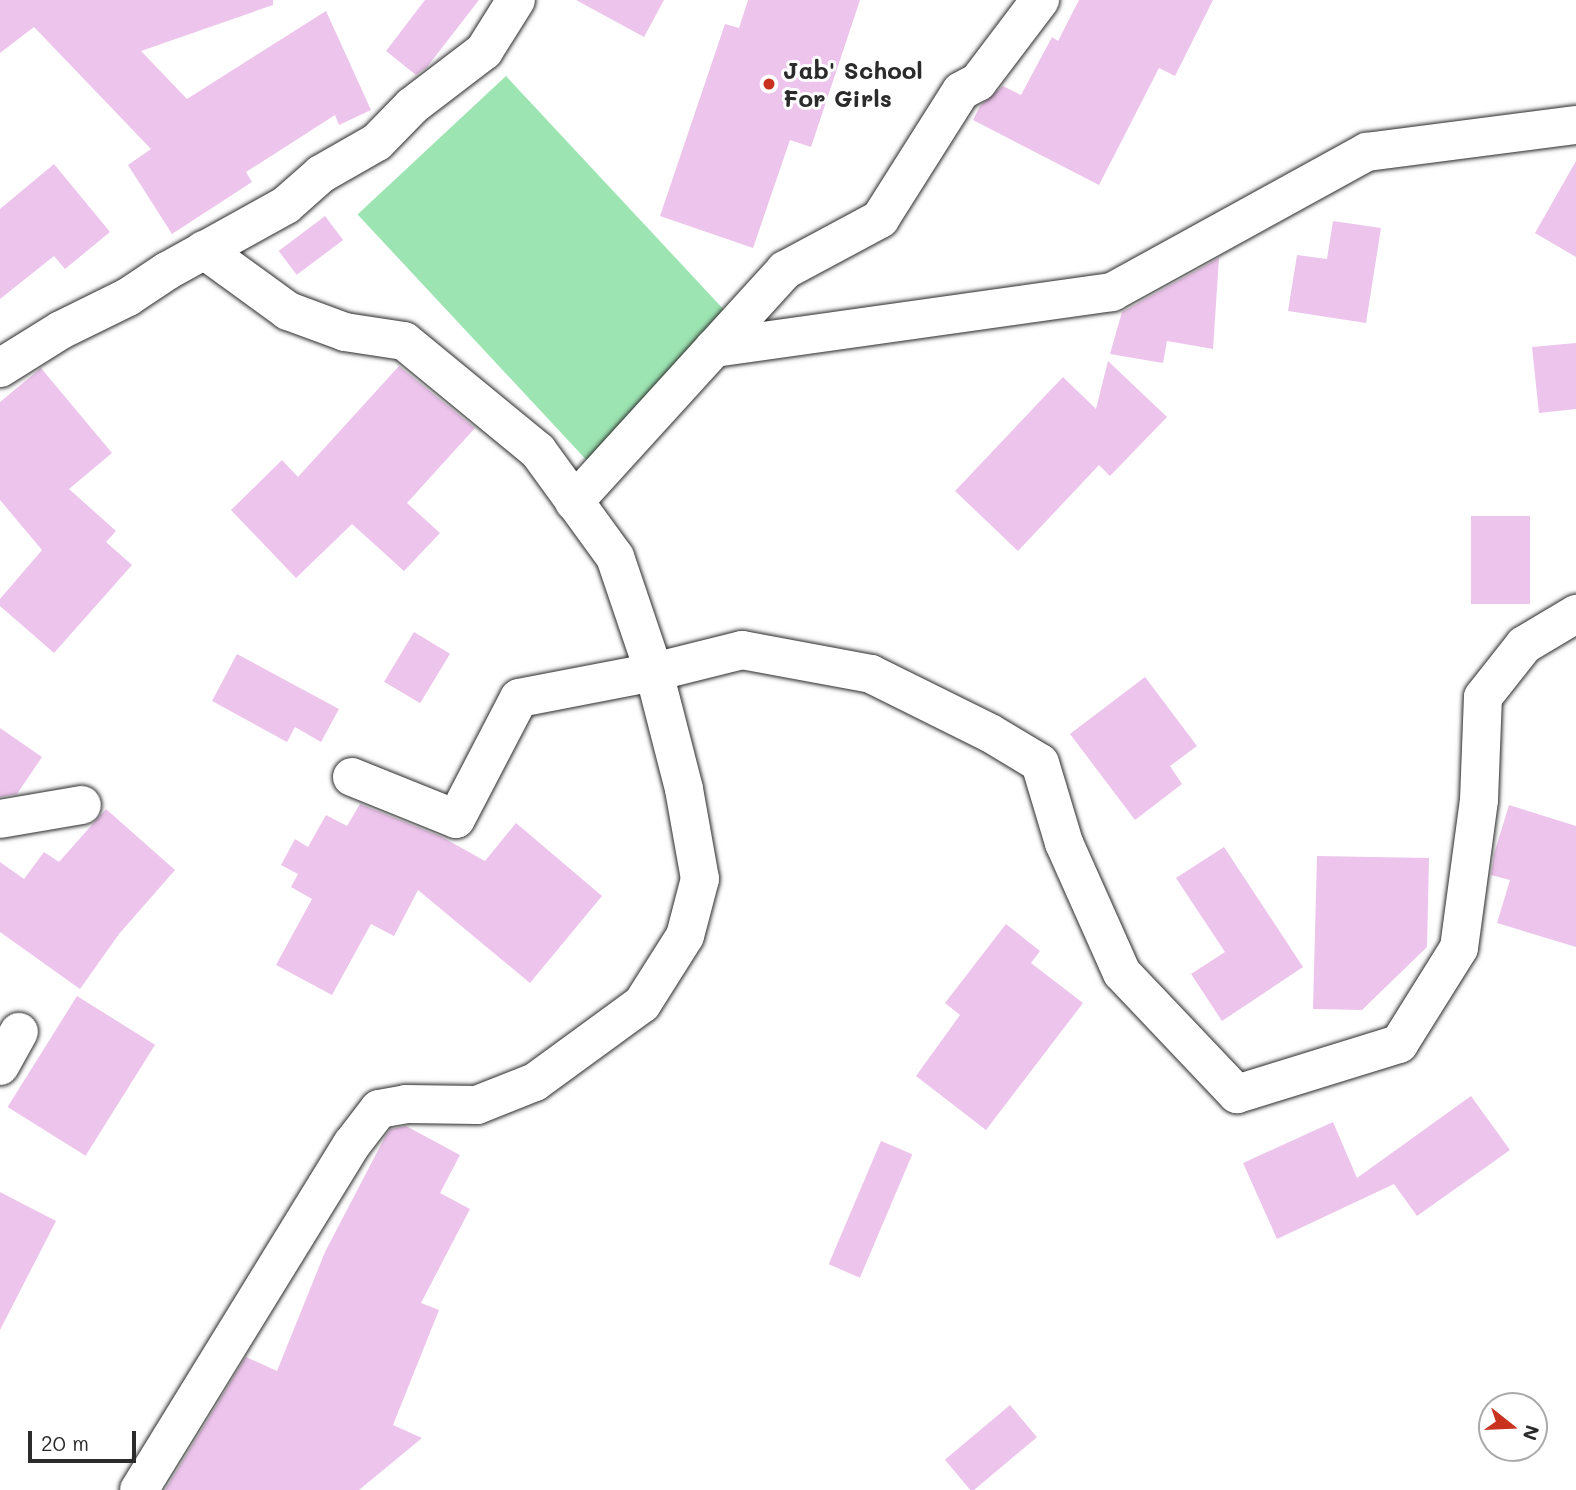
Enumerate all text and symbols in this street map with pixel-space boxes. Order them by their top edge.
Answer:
place label: Jab' School For Girls [783,56,923,112]
marker: Jab' School For Girls [761,76,777,92]
north arrow [1478,1392,1548,1462]
scale bar [32,1416,140,1460]
text: N [1517,1422,1546,1444]
text: 20 m [41,1429,89,1456]

